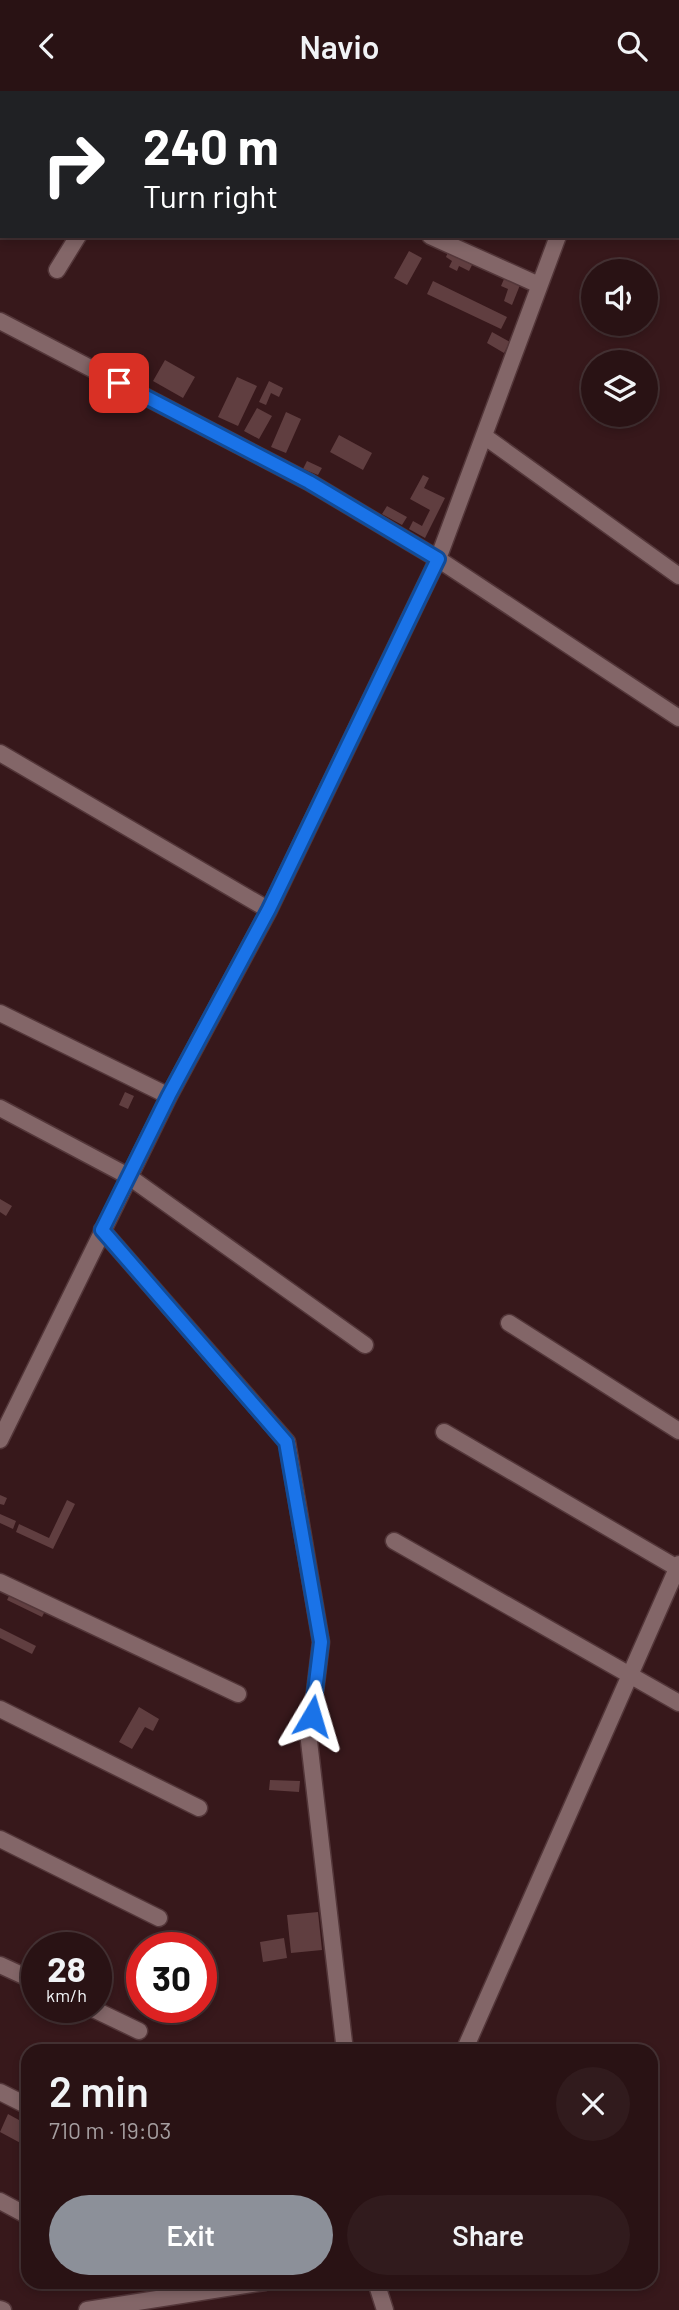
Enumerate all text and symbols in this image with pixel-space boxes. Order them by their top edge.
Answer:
icon: back [28,27,66,65]
text: Navio [300,27,379,65]
icon: search [613,27,651,65]
text: 240 m [143,116,279,175]
icon: right [28,119,119,210]
text: Turn right [143,176,278,214]
map controls [581,259,658,427]
button: sound [581,259,658,336]
button: layers [581,350,658,427]
pin [89,353,149,413]
icon: arrive [100,364,138,402]
position arrow [275,1679,349,1753]
speed limit sign: 30 [126,1932,217,2023]
text: 28 [47,1947,86,1989]
text: km/h [46,1984,87,2006]
text: 2 min [49,2065,149,2115]
button: close [556,2067,630,2141]
text: 710 m · 19:03 [49,2116,171,2144]
button: Exit [49,2195,333,2275]
button: Share [347,2195,630,2275]

